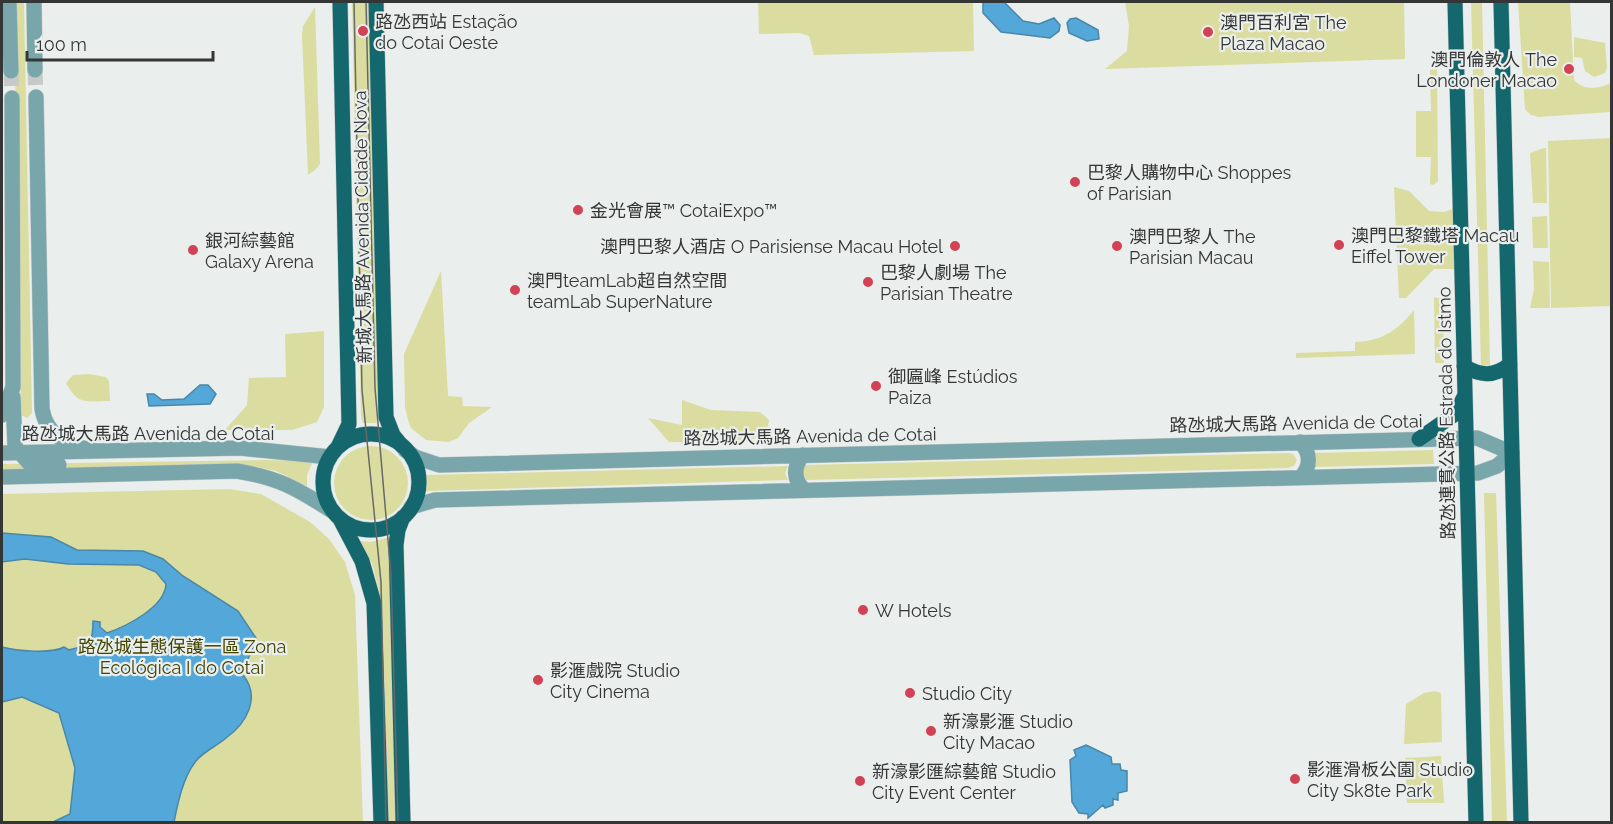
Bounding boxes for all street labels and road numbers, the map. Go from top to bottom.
street label: 新城大馬路 Avenida Cidade Nova [349,90,375,364]
street label: 路氹連貫公路 Estrada do Istmo [1433,286,1459,540]
street label: 路氹城大馬路 Avenida de Cotai [1169,410,1423,436]
street label: 路氹城大馬路 Avenida de Cotai [21,423,275,444]
street label: 路氹城大馬路 Avenida de Cotai [683,423,937,449]

